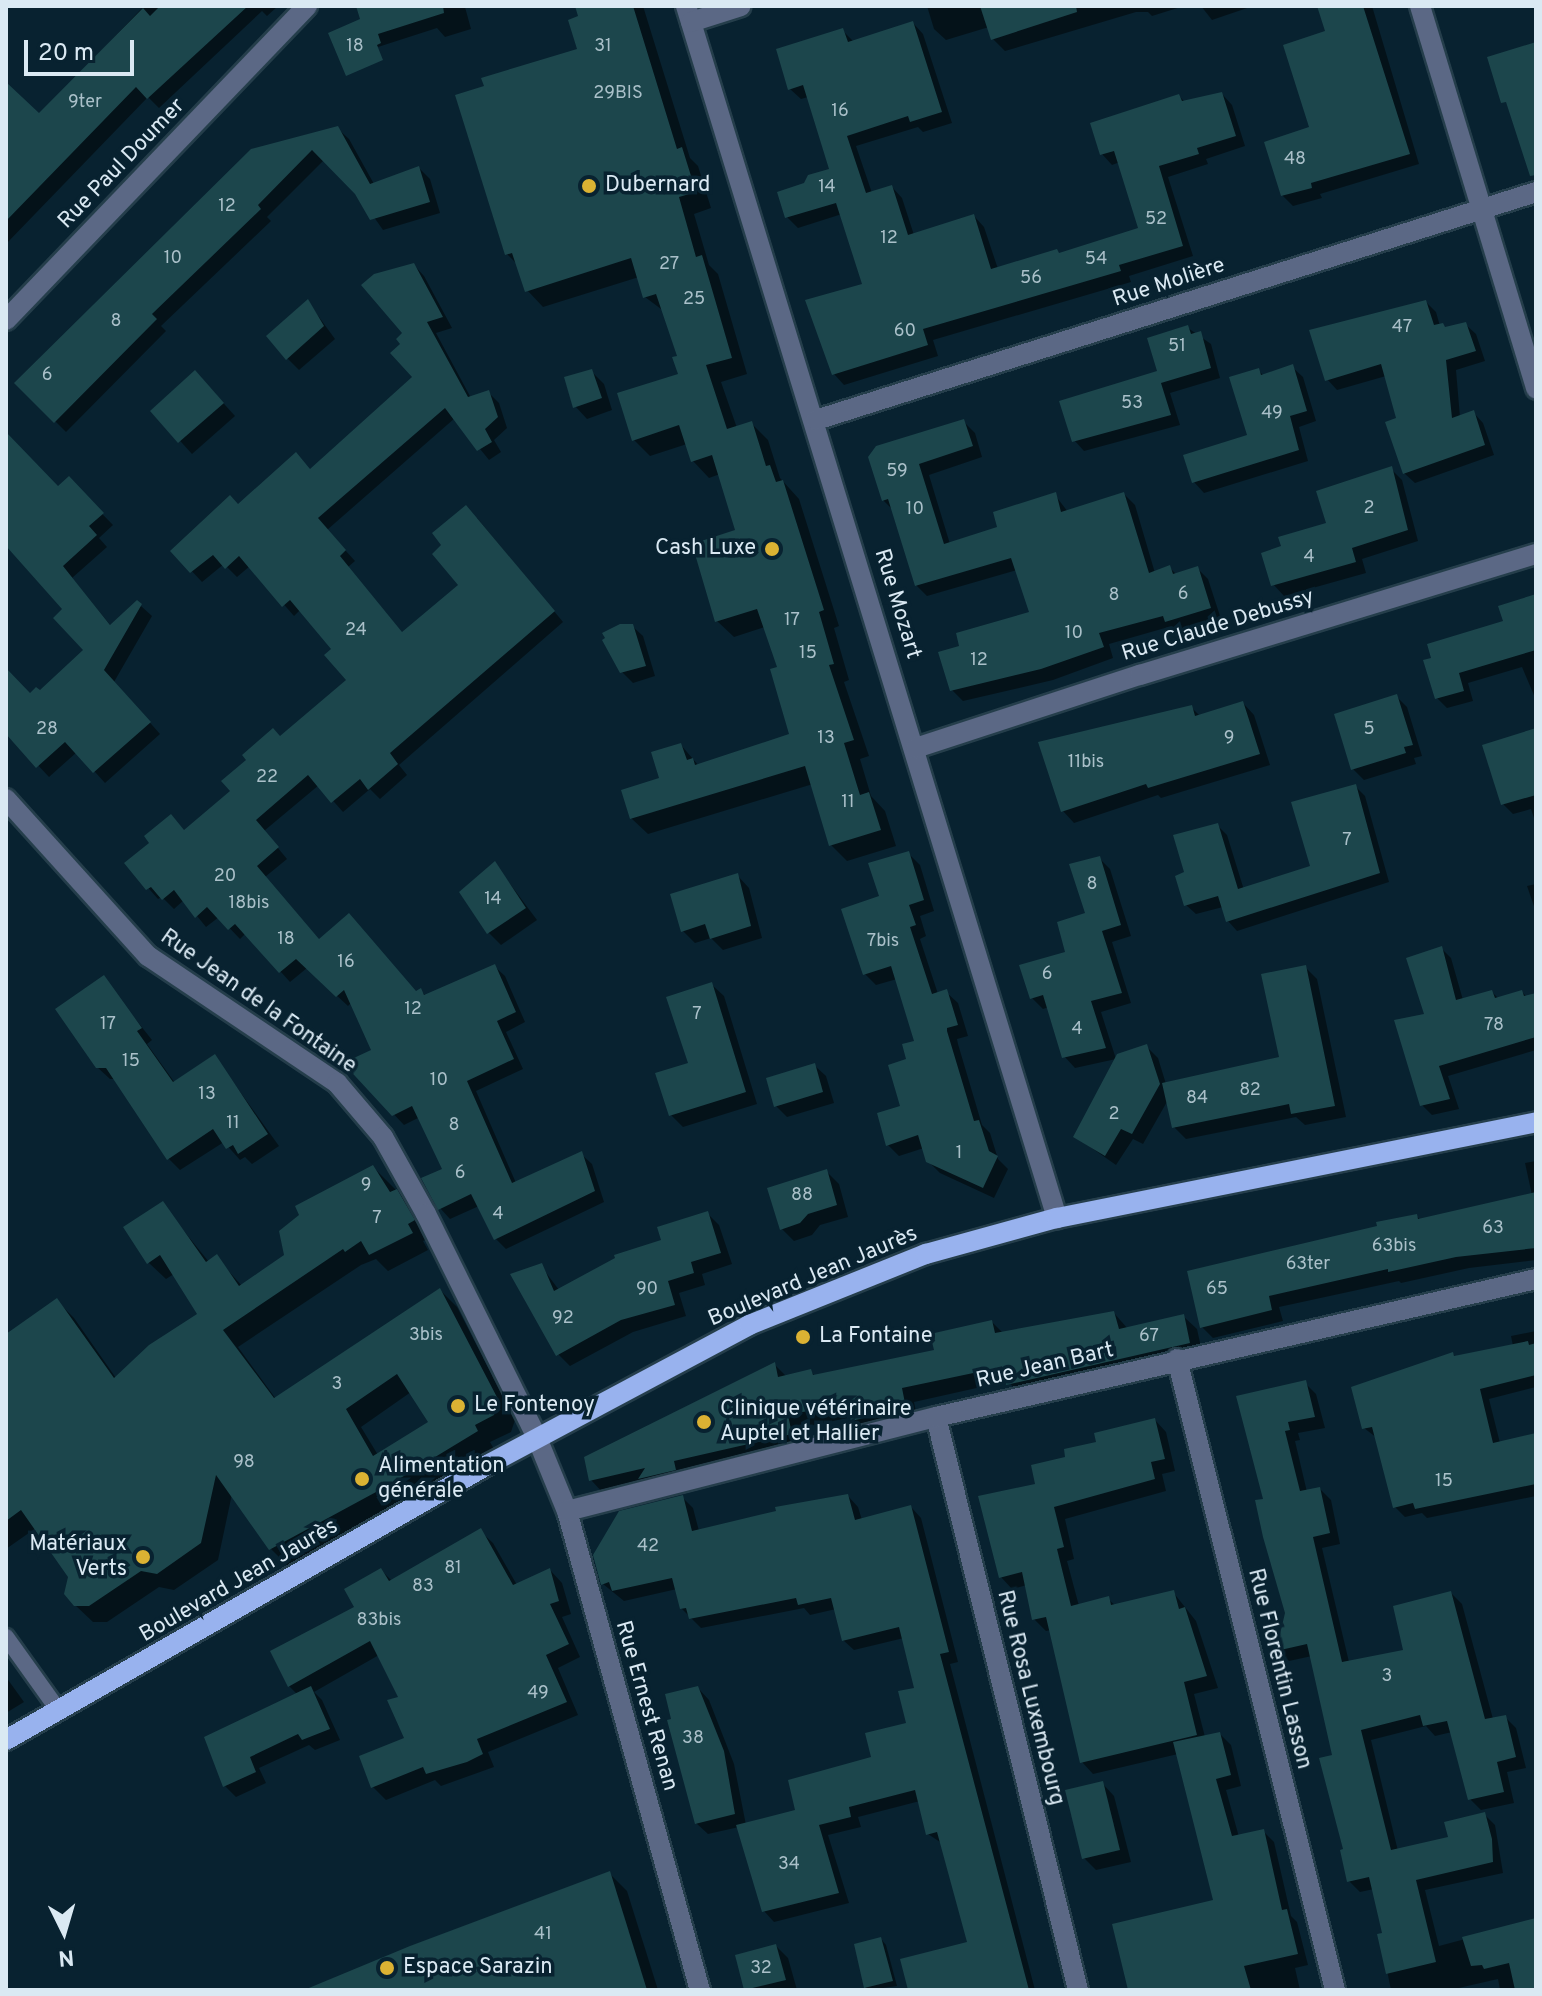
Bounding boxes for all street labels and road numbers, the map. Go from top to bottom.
street label: Rue Paul Doumer [53,93,191,235]
street label: Rue Molière [1109,252,1229,314]
street label: Rue Mozart [868,546,926,662]
street label: Rue Claude Debussy [1118,584,1318,668]
street label: Rue Jean de la Fontaine [155,924,361,1080]
street label: Boulevard Jean Jaurès [704,1221,922,1333]
street label: Rue Jean Bart [974,1337,1116,1395]
street label: Boulevard Jean Jaurès [135,1513,343,1649]
street label: Rue Florentin Lasson [1241,1566,1317,1772]
street label: Rue Rosa Luxembourg [990,1588,1070,1808]
street label: Rue Ernest Renan [609,1618,683,1794]

